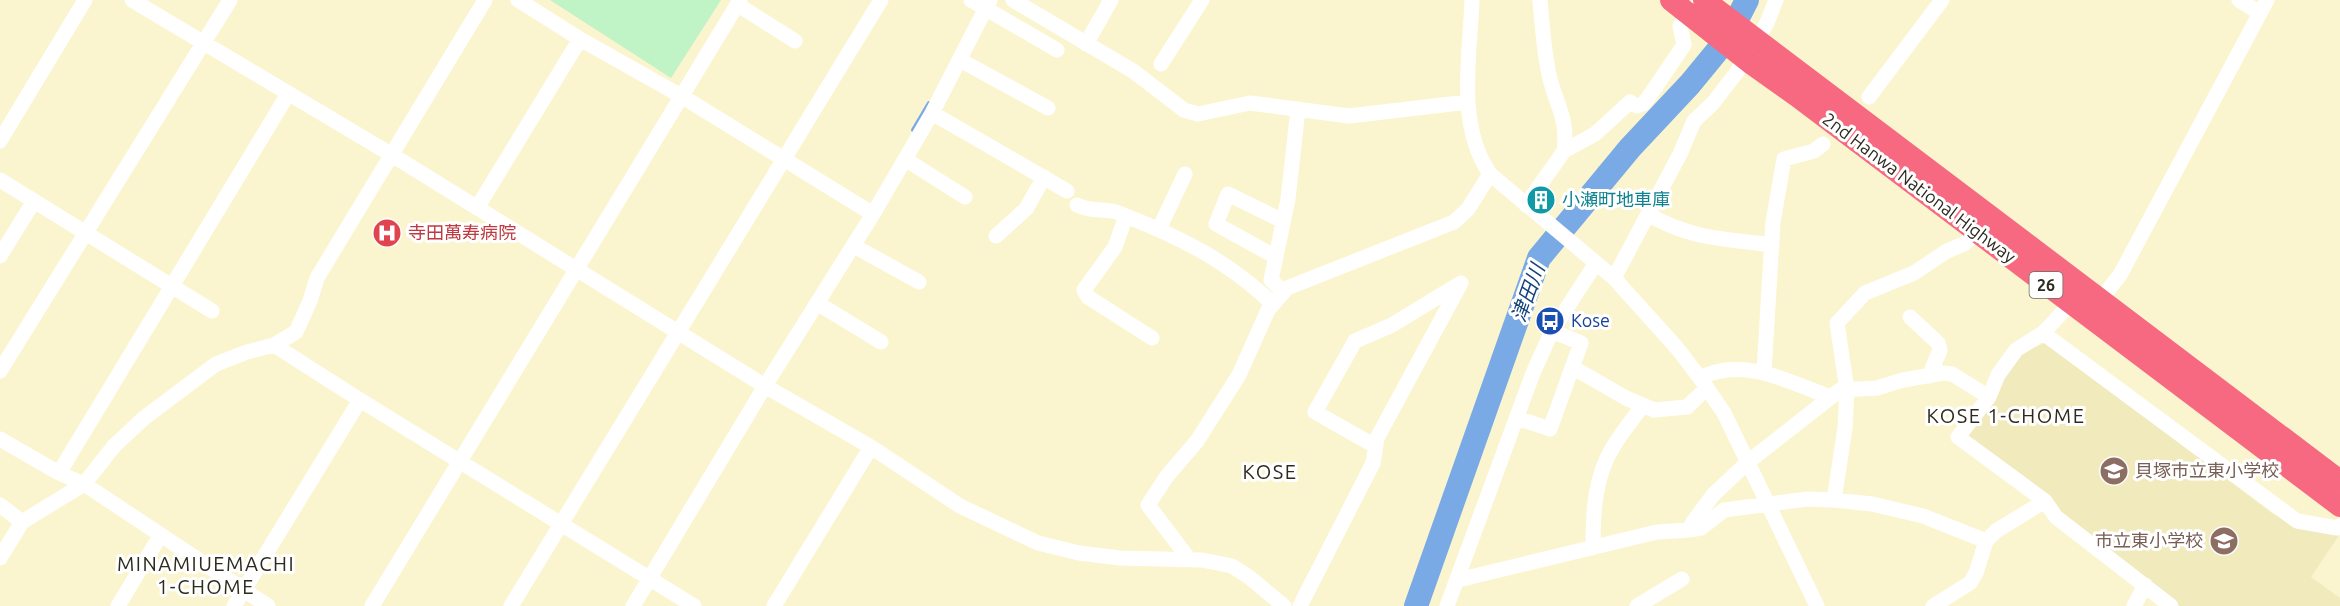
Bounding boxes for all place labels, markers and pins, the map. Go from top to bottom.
building icon: 小瀬町地車庫 [1525,184,1557,216]
place label: 小瀬町地車庫 [1562,189,1670,209]
hospital icon: 寺田萬寿病院 [371,217,403,249]
place label: 寺田萬寿病院 [408,222,516,242]
bus stop icon: Kose [1534,305,1566,337]
place label: Kose [1571,310,1610,330]
school or university icon: 貝塚市立東小学校 [2098,455,2130,487]
place label: 貝塚市立東小学校 [2135,460,2279,480]
school or university icon: 市立東小学校 [2208,525,2240,557]
place label: 市立東小学校 [2095,530,2203,550]

